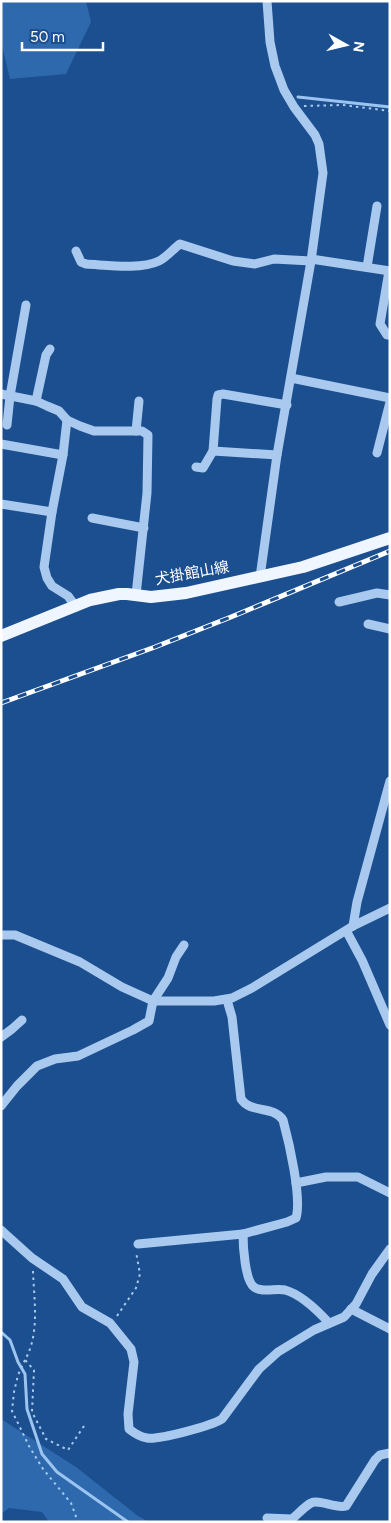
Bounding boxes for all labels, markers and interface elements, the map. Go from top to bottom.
scale bar [22,20,104,52]
north arrow [321,20,371,70]
text: 50 m [30,28,65,46]
text: N [349,40,368,53]
street label: 犬掛館山線 [153,558,231,588]

